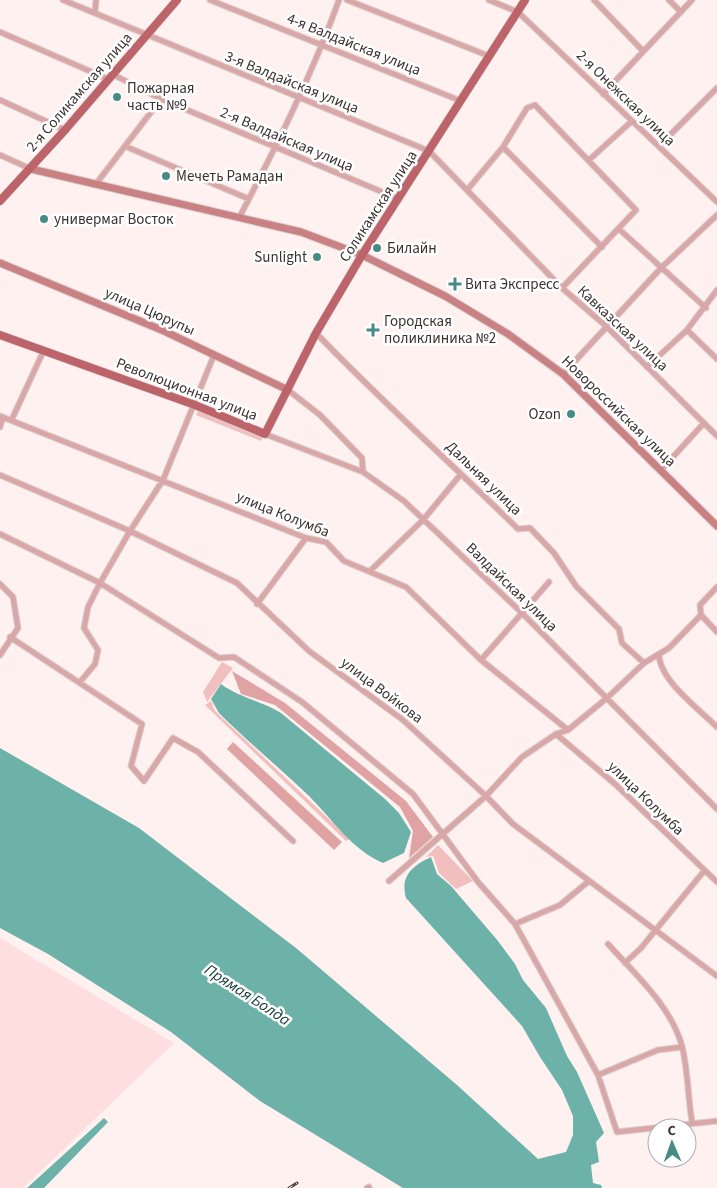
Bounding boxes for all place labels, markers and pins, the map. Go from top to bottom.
place label: Пожарная часть №9 [127,78,195,116]
marker: Пожарная часть №9 [111,91,123,103]
place label: Мечеть Рамадан [176,166,283,187]
marker: Мечеть Рамадан [160,170,172,182]
place label: универмаг Восток [54,209,174,230]
marker: универмаг Восток [38,213,50,225]
place label: Билайн [387,238,437,259]
marker: Билайн [371,242,383,254]
place label: Sunlight [254,247,307,268]
marker: Sunlight [311,251,323,263]
place label: Вита Экспресс [465,274,560,295]
marker: Вита Экспресс [449,278,461,290]
place label: Городская поликлиника №2 [384,311,496,349]
marker: Городская поликлиника №2 [366,323,380,337]
place label: Ozon [529,404,561,425]
marker: Ozon [565,408,577,420]

